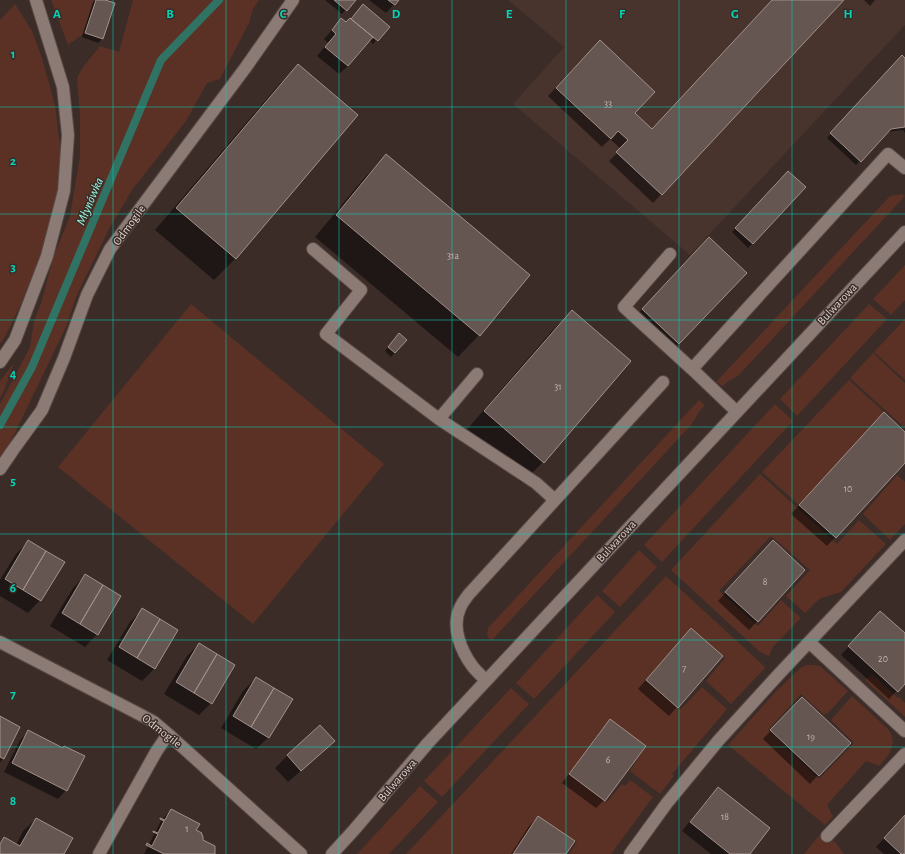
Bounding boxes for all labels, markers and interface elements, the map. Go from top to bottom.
text: A [53,8,61,21]
text: B [166,8,174,21]
text: C [280,8,287,21]
text: D [392,8,401,21]
text: E [506,8,513,21]
text: F [619,8,626,21]
text: G [731,8,739,21]
text: H [843,8,853,21]
text: 1 [11,48,15,61]
house number: 33 [604,99,612,109]
text: 2 [10,155,16,168]
water label: Młynówka [75,176,106,227]
street label: Odmogile [110,203,148,247]
house number: 31a [447,251,459,261]
text: 3 [10,261,16,274]
street label: Bulwarowa [815,281,859,327]
text: 4 [10,368,17,381]
house number: 31 [554,382,562,392]
text: 5 [10,475,16,488]
house number: 10 [844,484,852,494]
street label: Bulwarowa [594,518,638,564]
house number: 8 [763,577,768,587]
text: 6 [10,582,16,595]
house number: 20 [878,654,888,664]
house number: 7 [682,664,686,674]
text: 7 [10,688,16,701]
street label: Odmogile [140,712,184,750]
house number: 19 [807,732,815,742]
house number: 6 [606,755,611,765]
street label: Bulwarowa [375,756,419,804]
text: 8 [10,795,16,808]
house number: 18 [721,812,729,822]
house number: 1 [185,824,189,834]

